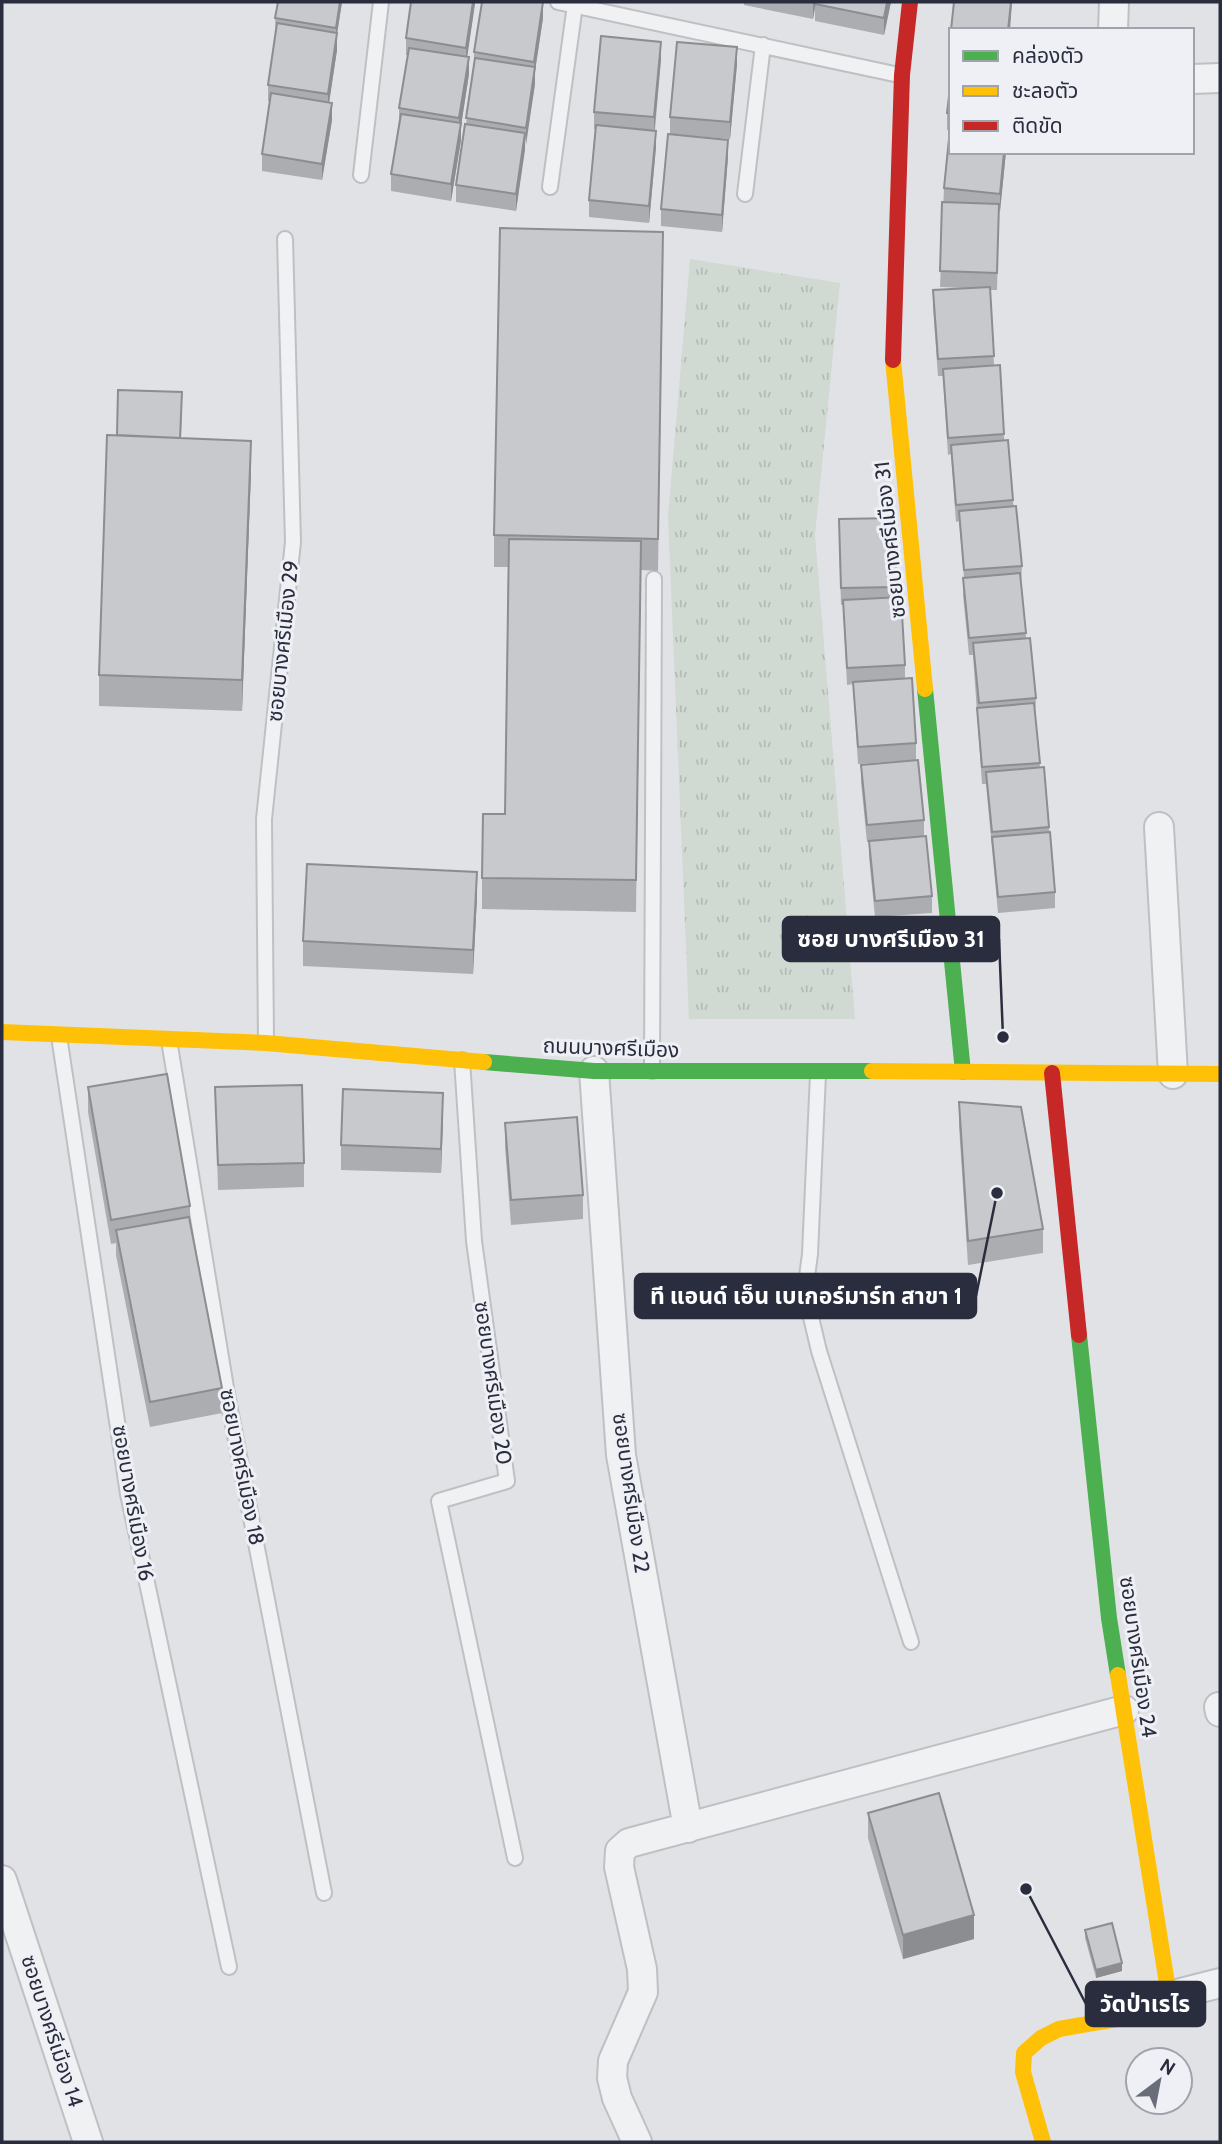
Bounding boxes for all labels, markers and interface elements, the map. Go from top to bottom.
legend [949,28,1194,154]
text: คล่องตัว [1012,43,1084,68]
text: ชะลอตัว [1012,78,1078,103]
text: ติดขัด [1012,113,1063,138]
street label: ซอยบางศรีเมือง 31 [869,460,910,620]
street label: ซอยบางศรีเมือง 29 [262,559,303,723]
callout: ซอย บางศรีเมือง 31 [783,917,999,961]
text: ซอย บางศรีเมือง 31 [797,925,985,953]
street label: ถนนบางศรีเมือง [542,1033,680,1062]
callout: ที แอนด์ เอ็น เบเกอร์มาร์ท สาขา 1 [635,1274,976,1318]
text: ที แอนด์ เอ็น เบเกอร์มาร์ท สาขา 1 [650,1282,962,1310]
street label: ซอยบางศรีเมือง 20 [470,1300,517,1466]
street label: ซอยบางศรีเมือง 18 [215,1387,270,1547]
street label: ซอยบางศรีเมือง 22 [608,1411,655,1575]
street label: ซอยบางศรีเมือง 16 [107,1423,160,1583]
street label: ซอยบางศรีเมือง 24 [1115,1575,1162,1739]
street label: ซอยบางศรีเมือง 14 [16,1952,89,2110]
callout: วัดป่าเรไร [1086,1982,1205,2026]
text: วัดป่าเรไร [1100,1990,1190,2018]
north arrow [1124,2046,1194,2116]
text: N [1156,2054,1180,2080]

